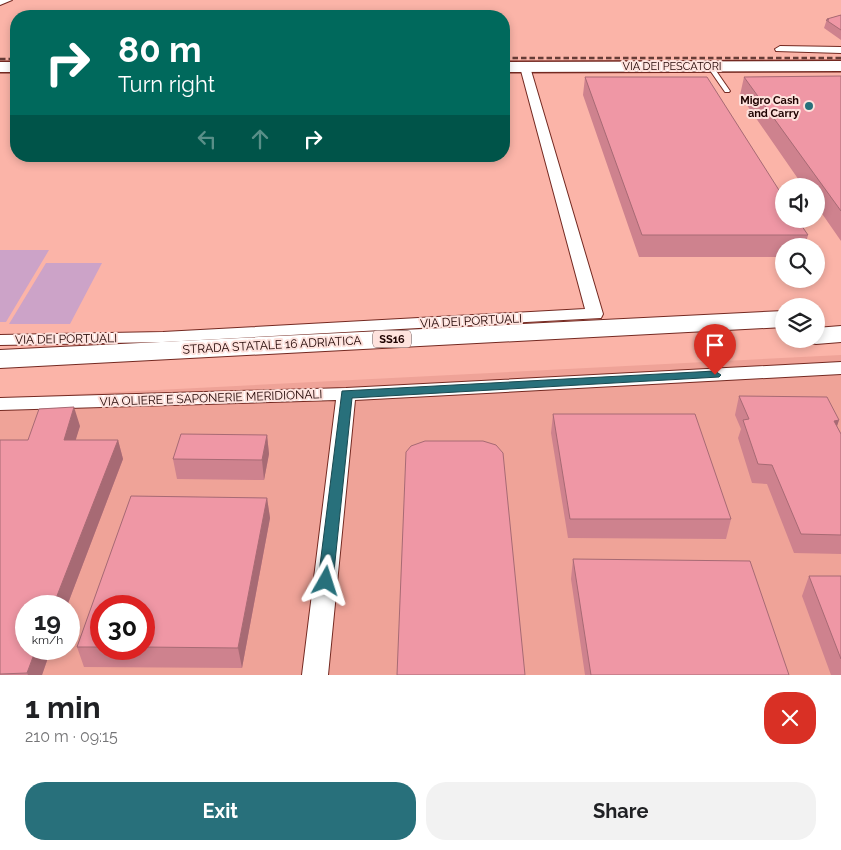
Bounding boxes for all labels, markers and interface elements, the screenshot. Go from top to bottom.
text: 80 m [118,29,202,70]
icon: right [35,30,100,95]
street label: VIA DEI PESCATORI [622,60,722,73]
text: Turn right [118,71,215,97]
place label: Migro Cash and Carry [740,94,799,120]
marker: Migro Cash and Carry [803,100,815,112]
icon: left [193,125,221,153]
icon: ahead [246,125,274,153]
icon: right [299,125,327,153]
map controls [775,178,825,348]
button: sound [775,178,825,228]
button: search [775,238,825,288]
button: layers [775,298,825,348]
street label: VIA DEI PORTUALI [420,311,522,331]
pin [694,324,736,375]
road number: SS16 [373,330,411,348]
street label: VIA DEI PORTUALI [15,331,117,347]
icon: arrive [701,331,729,359]
street label: STRADA STATALE 16 ADRIATICA [182,333,362,357]
street label: VIA OLIERE E SAPONERIE MERIDIONALI [99,387,323,409]
position arrow [299,554,351,606]
speed limit sign: 30 [90,595,155,660]
text: 19 [34,606,61,636]
text: km/h [32,633,63,647]
text: 1 min [25,690,101,725]
button: close [764,692,816,744]
text: 210 m · 09:15 [25,727,118,746]
button: Exit [25,782,416,840]
button: Share [426,782,816,840]

